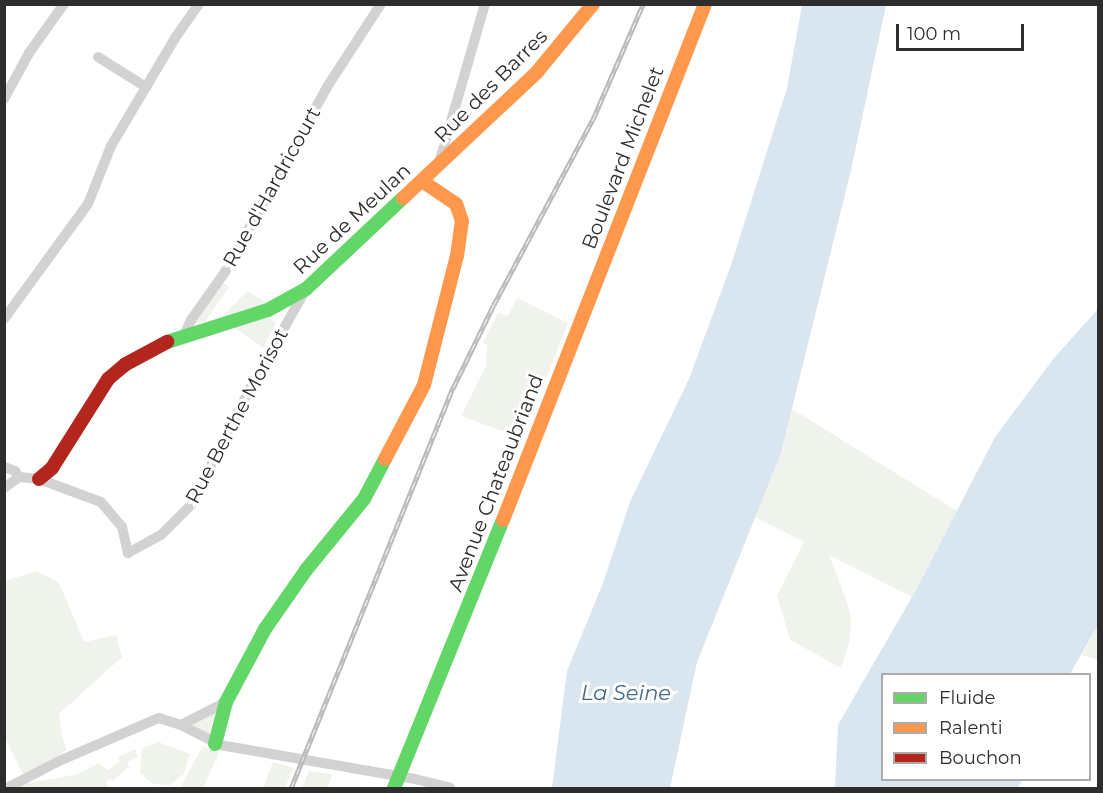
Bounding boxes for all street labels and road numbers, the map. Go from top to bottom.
street label: Rue des Barres [429,24,553,148]
street label: Boulevard Michelet [577,63,669,253]
street label: Rue d'Hardricourt [218,103,326,271]
street label: Rue de Meulan [288,159,416,279]
street label: Rue Berthe Morisot [181,324,293,508]
street label: Avenue Chateaubriand [443,371,549,595]

